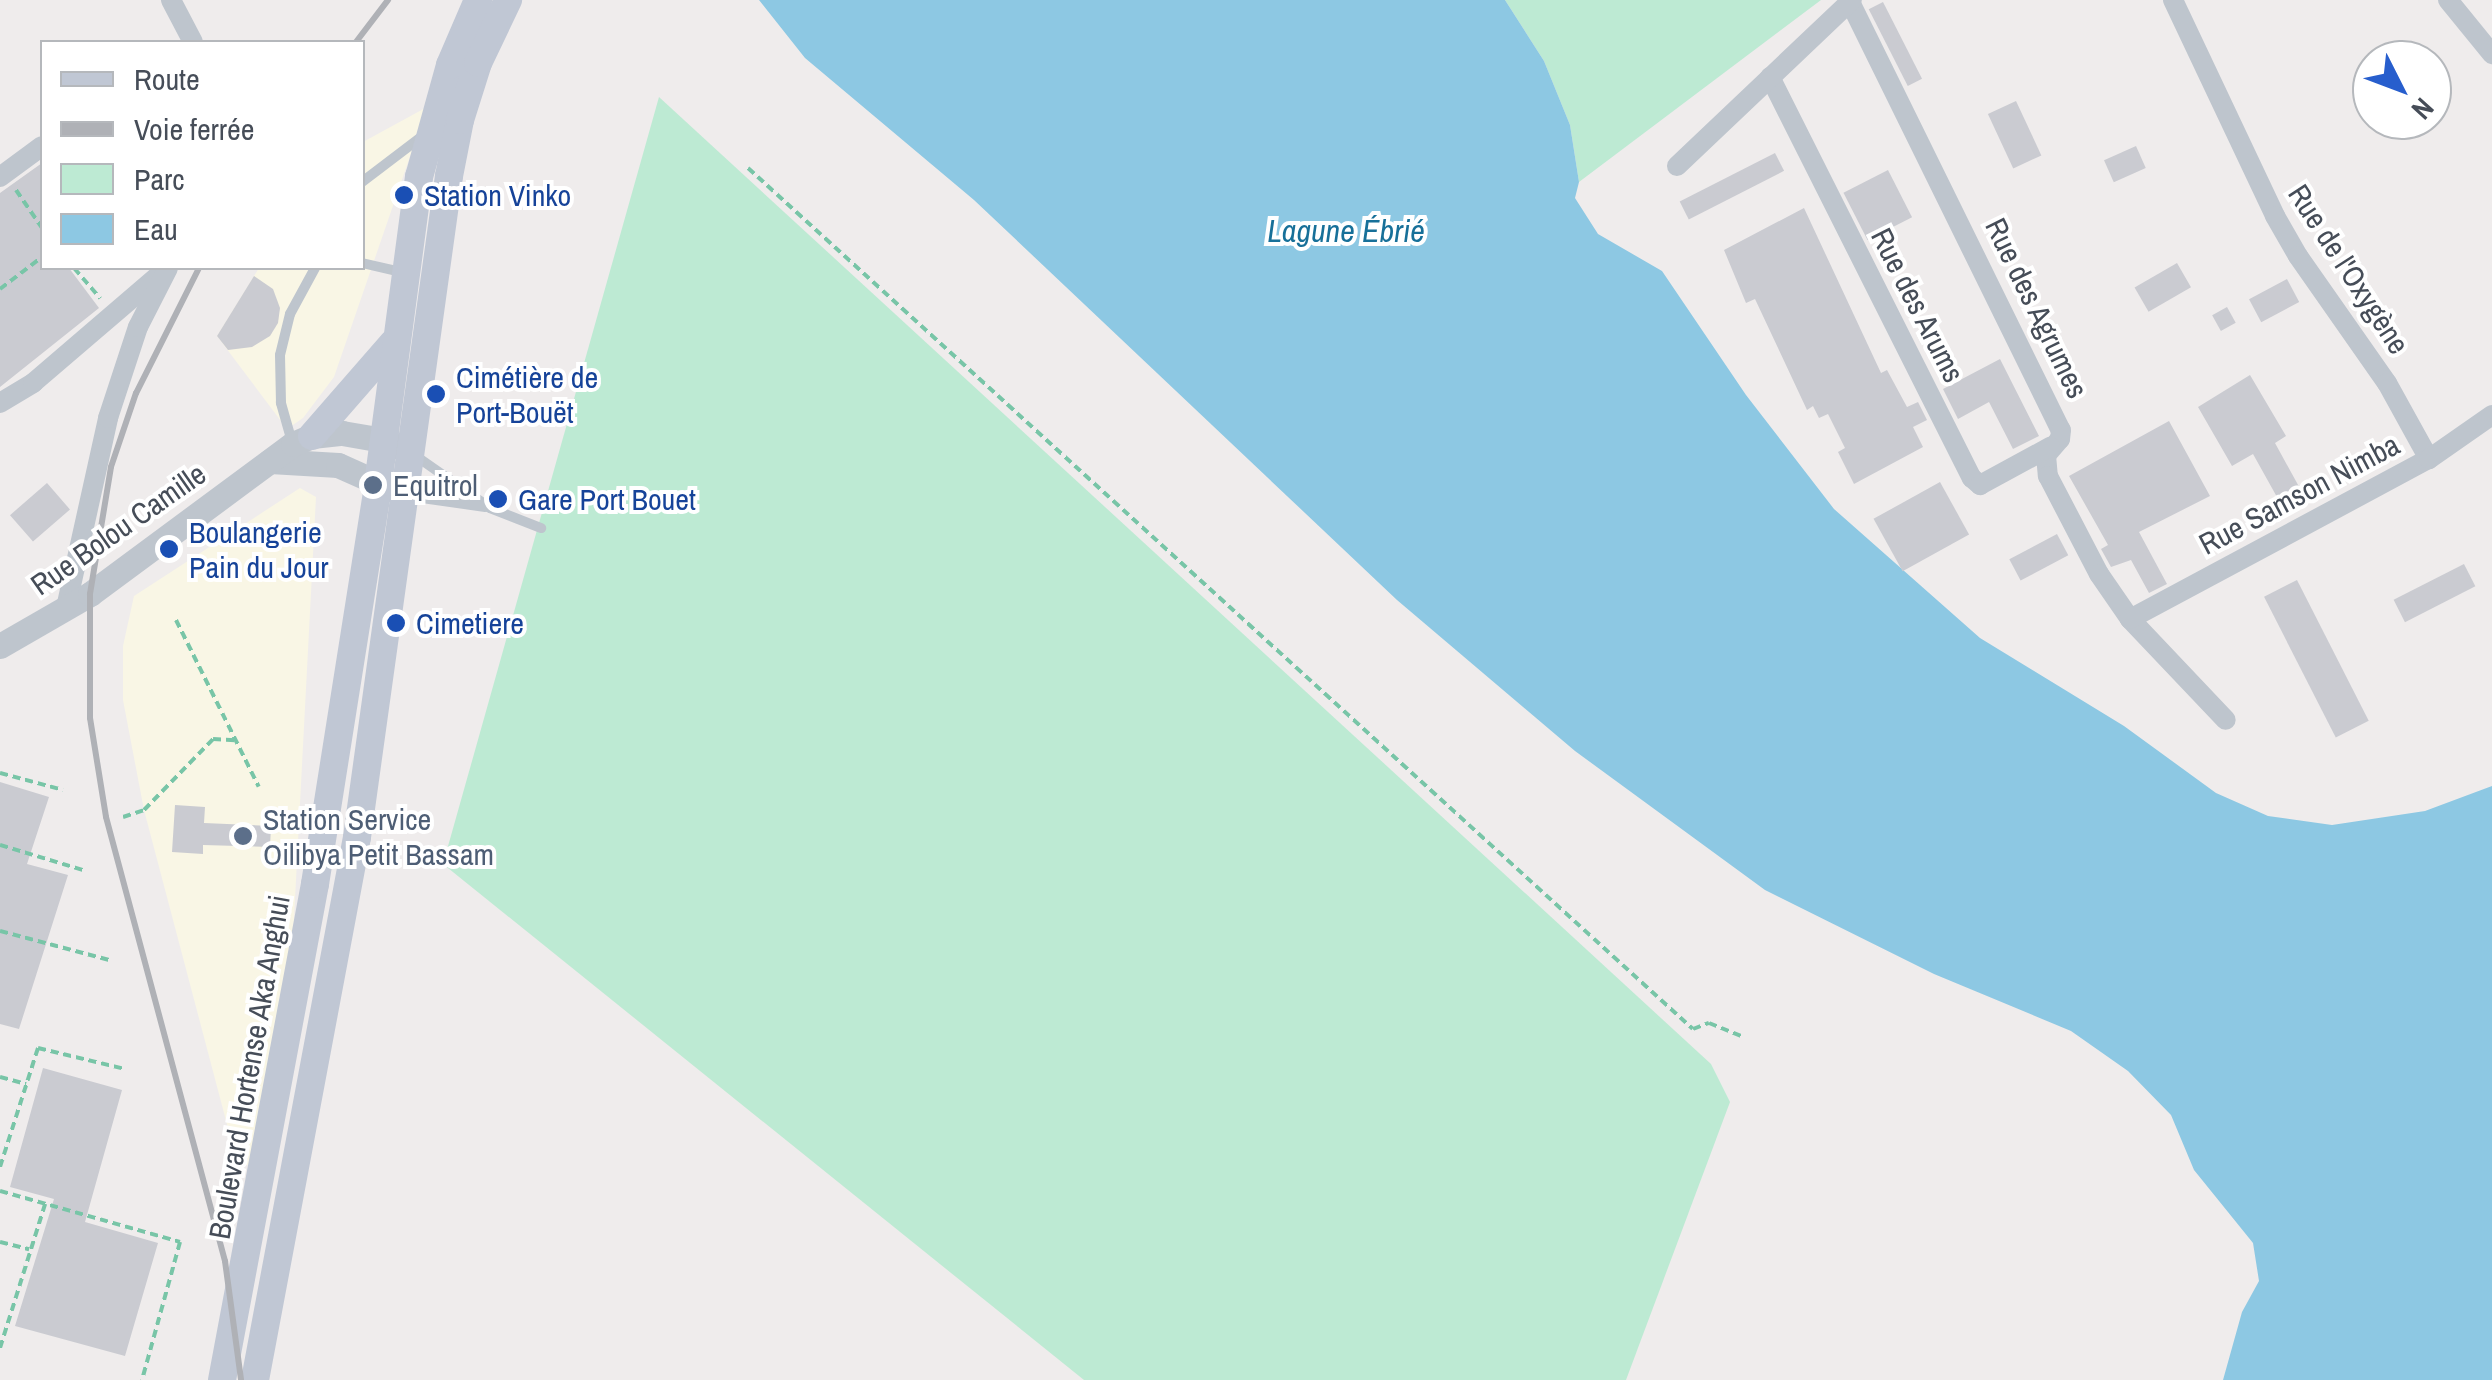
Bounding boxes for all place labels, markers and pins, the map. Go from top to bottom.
place label: Station Vinko [424,177,571,213]
marker: Station Vinko [393,184,415,206]
place label: Cimétière de Port-Bouët [456,359,598,430]
marker: Cimétière de Port-Bouët [425,383,447,405]
place label: Equitrol [393,467,478,503]
marker: Equitrol [362,474,384,496]
place label: Gare Port Bouet [518,481,696,517]
marker: Gare Port Bouet [487,488,509,510]
place label: Boulangerie Pain du Jour [189,514,328,584]
marker: Boulangerie Pain du Jour [158,538,180,560]
place label: Cimetiere [416,605,524,641]
marker: Cimetiere [385,612,407,634]
place label: Station Service Oilibya Petit Bassam [263,801,494,872]
marker: Station Service Oilibya Petit Bassam [232,825,254,847]

